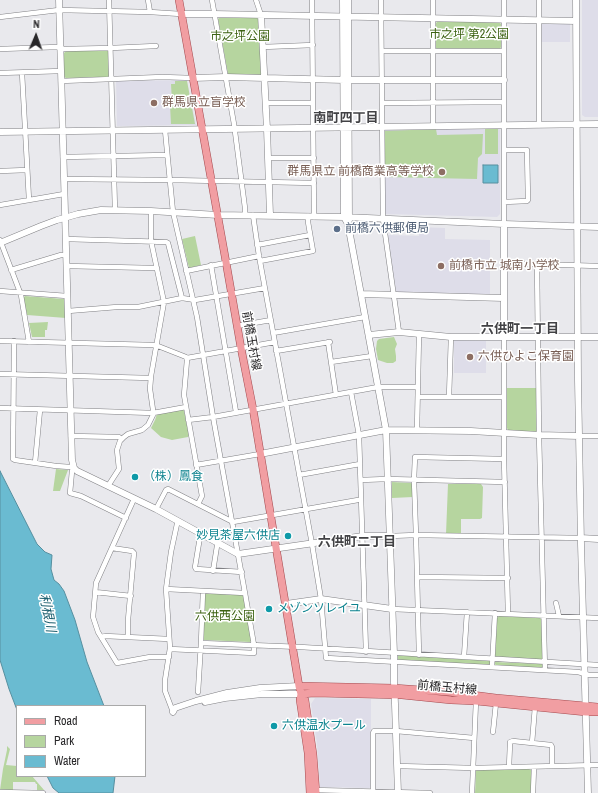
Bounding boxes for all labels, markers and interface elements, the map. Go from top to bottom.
north arrow [16,16,56,56]
text: N [33,17,40,31]
park label: 市之坪 第2公園 [429,28,509,42]
park label: 市之坪公園 [210,30,270,44]
place label: 群馬県立盲学校 [162,96,246,110]
marker: 群馬県立盲学校 [149,98,159,108]
district label: 南町四丁目 [314,111,378,127]
place label: 群馬県立 前橋商業高等学校 [287,165,434,179]
marker: 群馬県立 前橋商業高等学校 [437,167,447,177]
place label: 前橋六供郵便局 [345,222,429,236]
marker: 前橋六供郵便局 [332,224,342,234]
place label: 前橋市立 城南小学校 [449,259,560,273]
marker: 前橋市立 城南小学校 [436,261,446,271]
street label: 前橋玉村線 [239,310,263,372]
district label: 六供町一丁目 [481,322,559,338]
place label: 六供ひよこ保育園 [478,350,574,364]
marker: 六供ひよこ保育園 [465,352,475,362]
place label: （株）鳳食 [143,470,203,484]
marker: （株）鳳食 [130,472,140,482]
place label: 妙見茶屋六供店 [196,529,280,543]
marker: 妙見茶屋六供店 [283,531,293,541]
district label: 六供町二丁目 [318,535,396,551]
water label: 利根川 [36,592,58,634]
place label: メゾンソレイユ [277,602,361,616]
marker: メゾンソレイユ [264,604,274,614]
park label: 六供西公園 [195,610,255,624]
street label: 前橋玉村線 [416,678,478,698]
legend [16,705,146,777]
text: Road [54,713,78,729]
place label: 六供温水プール [282,719,366,733]
marker: 六供温水プール [269,721,279,731]
text: Park [54,733,74,749]
text: Water [54,753,80,769]

